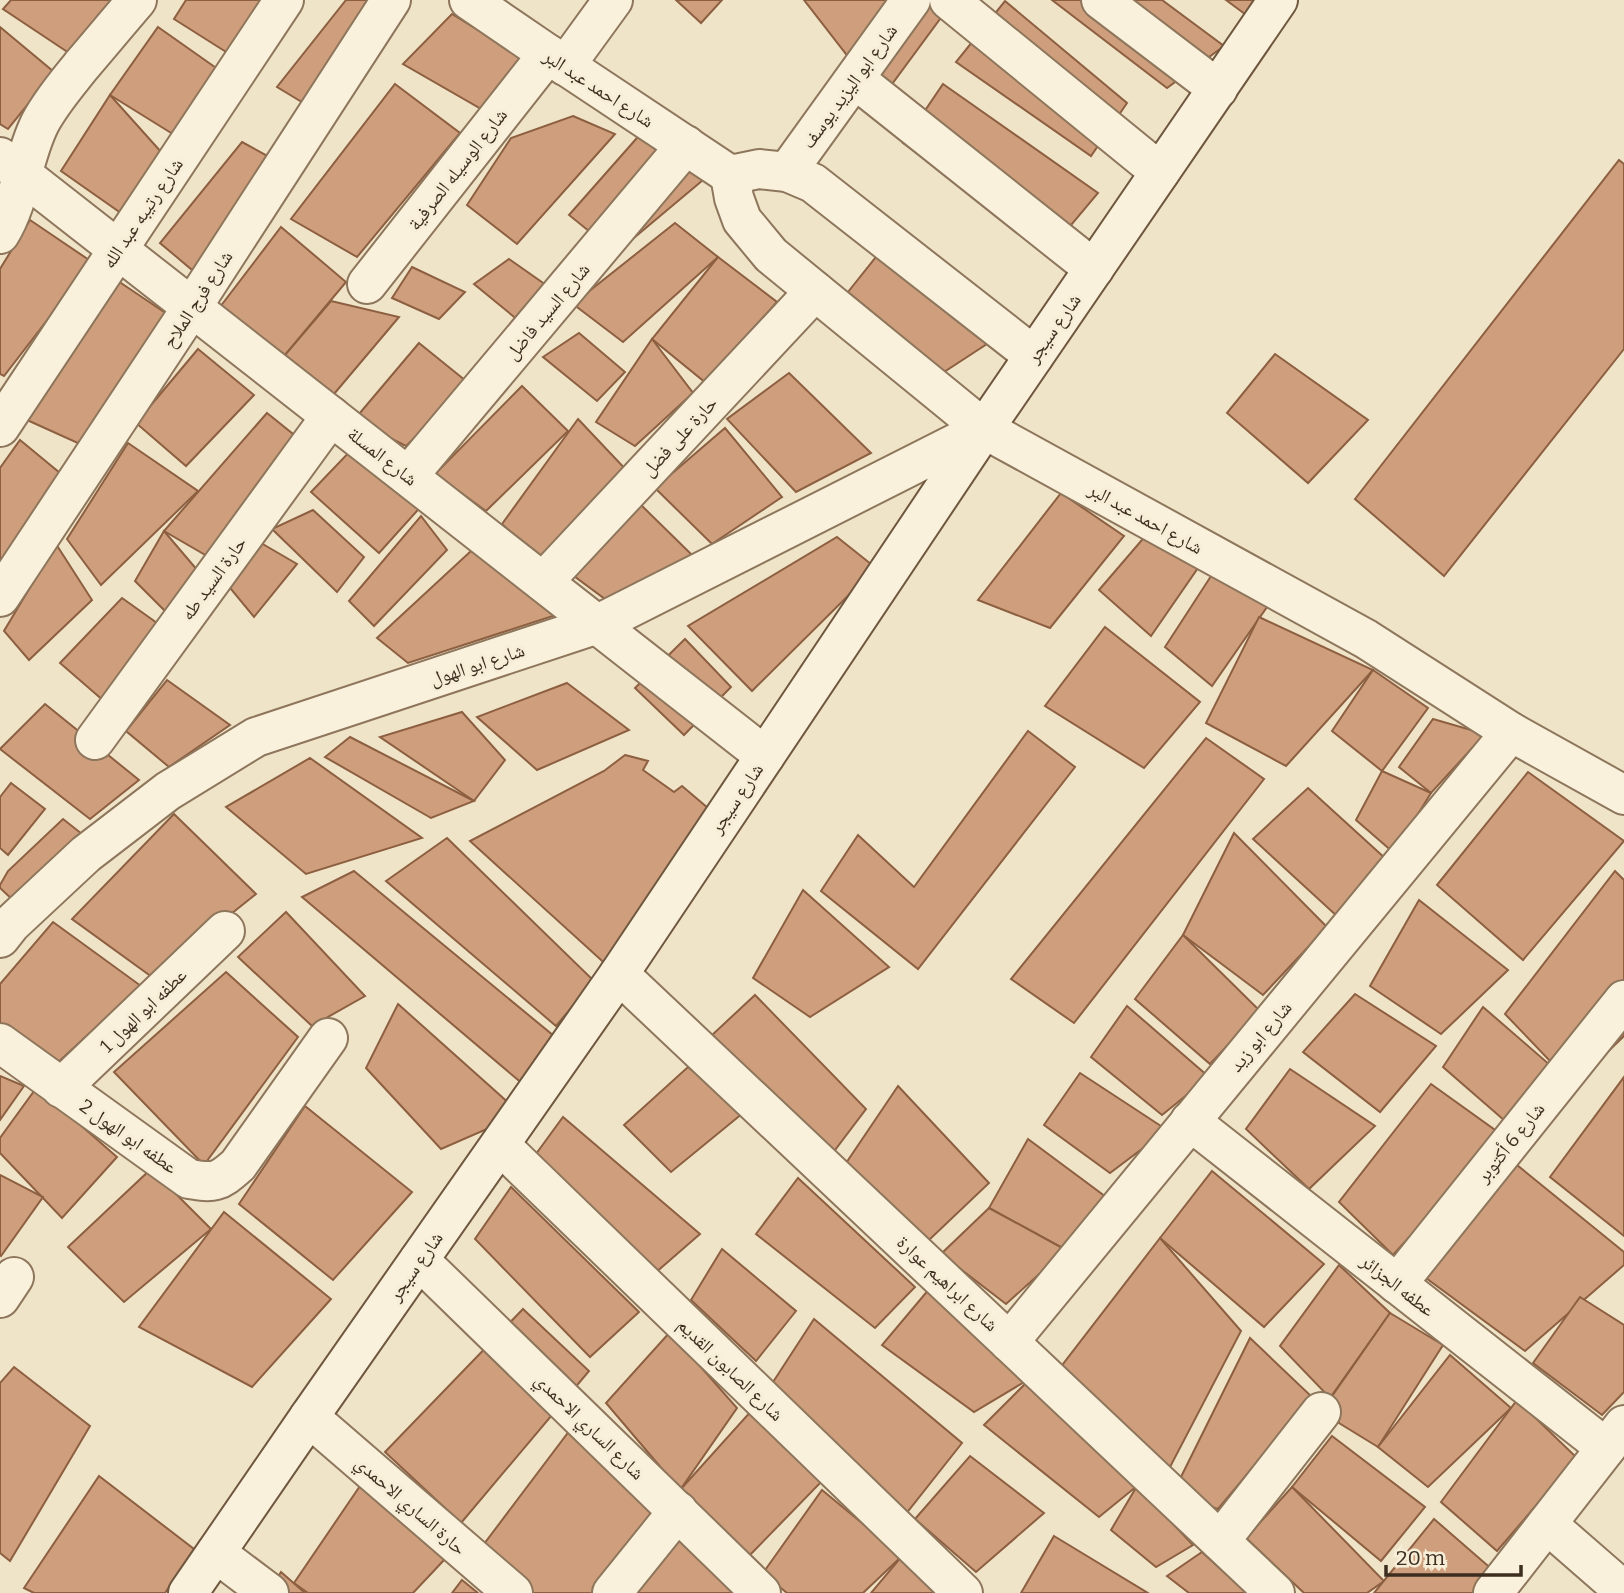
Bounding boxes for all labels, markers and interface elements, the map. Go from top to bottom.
street label: شارع ابو اليزيد يوسف [797,20,902,153]
street label: شارع احمد عبد البر [538,44,658,133]
street label: شارع الوسيله الصرفية [403,104,512,235]
street label: شارع رتيبه عبد الله [97,154,188,273]
street label: شارع فرج الملاح [157,246,237,352]
street label: شارع السيد فاضل [500,258,595,365]
street label: شارع سيجر [1021,289,1086,368]
street label: حارة على فضل [637,392,722,481]
street label: شارع المسلة [343,422,422,491]
street label: شارع احمد عبد البر [1084,477,1207,559]
street label: حارة السيد طه [175,532,251,625]
street label: شارع ابو الهول [427,638,527,691]
street label: شارع سيجر [704,759,768,839]
street label: عطفه ابو الهول 1 [95,963,192,1057]
street label: شارع ابو زيد [1224,996,1297,1076]
street label: عطفه ابو الهول 2 [75,1094,182,1179]
street label: شارع 6 أكتوبر [1471,1098,1550,1188]
street label: شارع سيجر [383,1227,448,1306]
street label: شارع ابراهيم عوارة [891,1231,1003,1337]
street label: عطفه الجزائر [1355,1249,1440,1322]
street label: شارع الصابون القديم [672,1313,788,1426]
street label: شارع الساري الاحمدي [527,1368,649,1487]
street label: حارة الساري الاحمدي [348,1451,471,1563]
scale bar [1386,1534,1521,1578]
text: 20 m [1396,1545,1445,1571]

